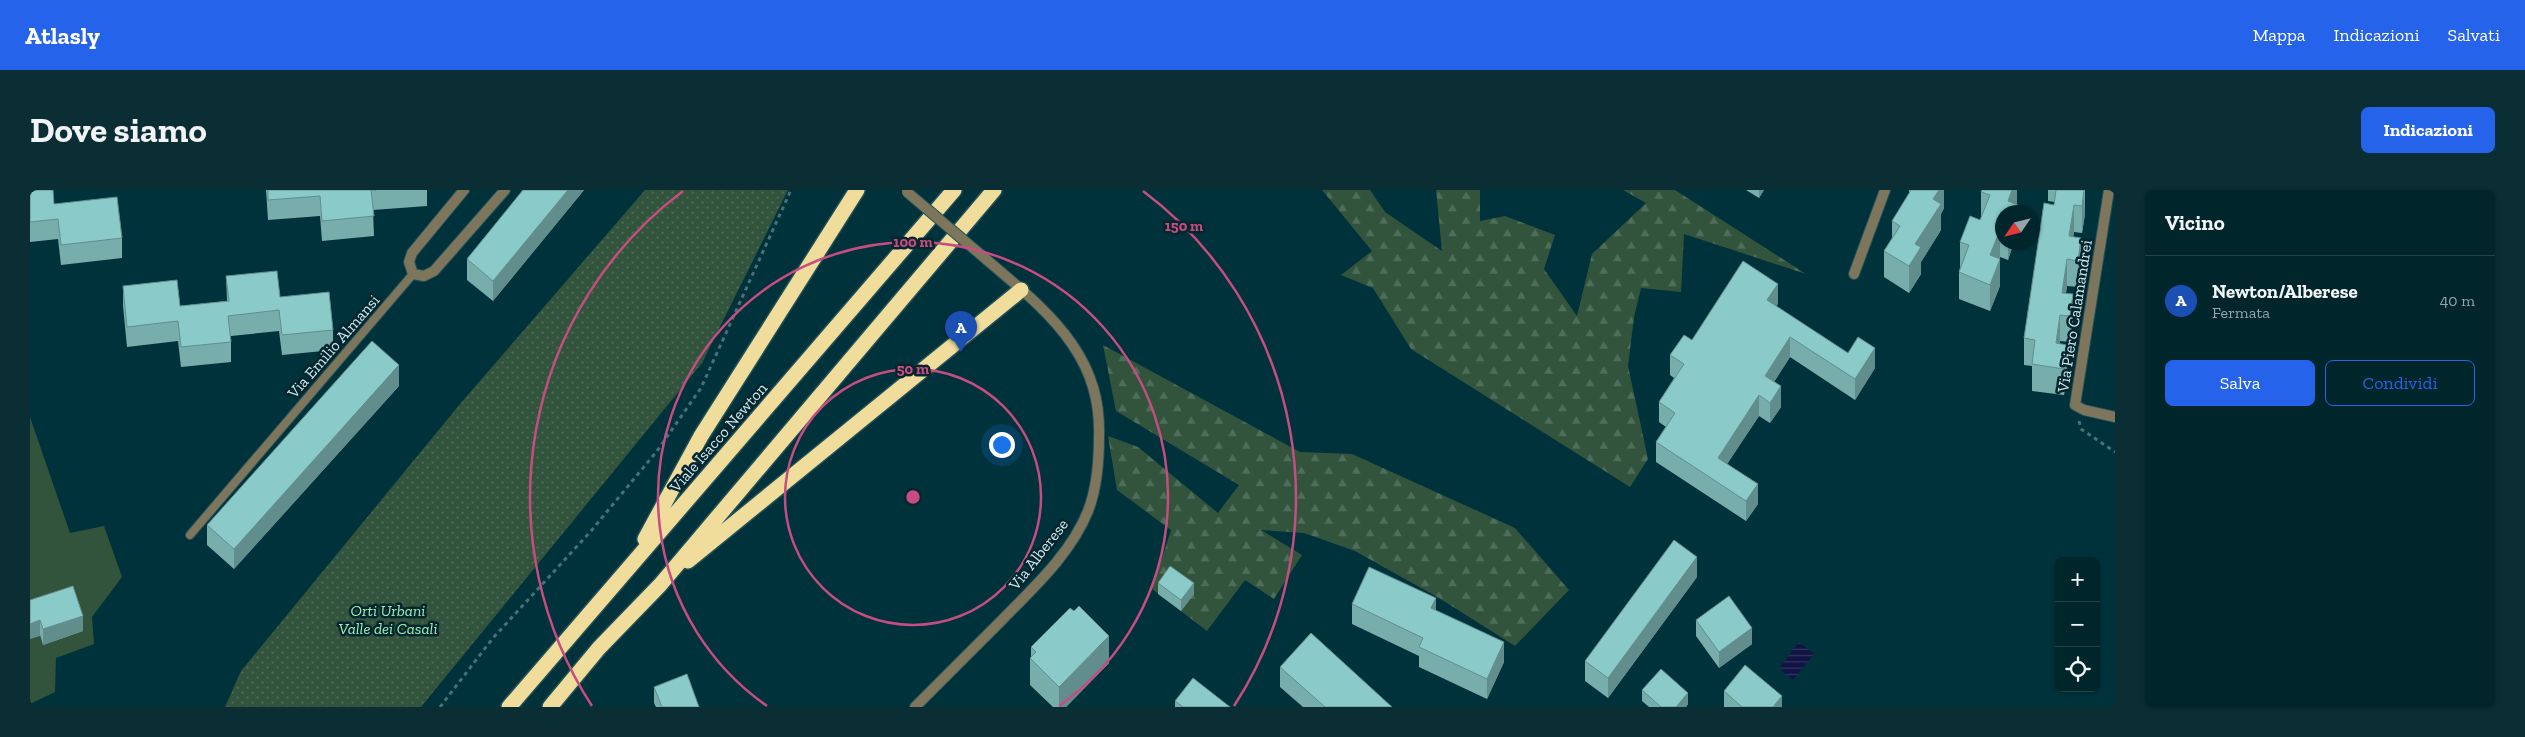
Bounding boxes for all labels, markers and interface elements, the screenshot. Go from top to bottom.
text: Atlasly [25,21,100,50]
text: Mappa [2253,24,2306,46]
text: Indicazioni [2334,24,2420,46]
text: Salvati [2448,24,2500,46]
button: Indicazioni [2361,107,2495,153]
text: Dove siamo [30,109,207,151]
north arrow [1995,205,2040,250]
text: Vicino [2165,210,2225,235]
text: 150 m [1165,217,1203,235]
text: 100 m [893,233,933,251]
street label: Via Piero Calamandrei [2053,238,2096,395]
text: Newton/Alberese [2212,280,2358,303]
street label: Via Emilio Almansi [283,290,384,403]
text: A [2176,291,2187,310]
text: 40 m [2440,291,2475,310]
text: Fermata [2212,303,2270,322]
pin: A [945,311,977,352]
text: 50 m [897,360,929,378]
button: Salva [2165,360,2315,406]
button: Condividi [2325,360,2475,406]
street label: Viale Isacco Newton [665,378,772,497]
your location [989,432,1015,458]
centre of rings [904,488,922,506]
street label: Via Alberese [1004,515,1072,594]
map controls [2055,557,2100,692]
button: + [2055,557,2100,602]
park label: Orti Urbani Valle dei Casali [339,601,437,638]
button: − [2055,602,2100,647]
button: locate [2055,647,2100,692]

